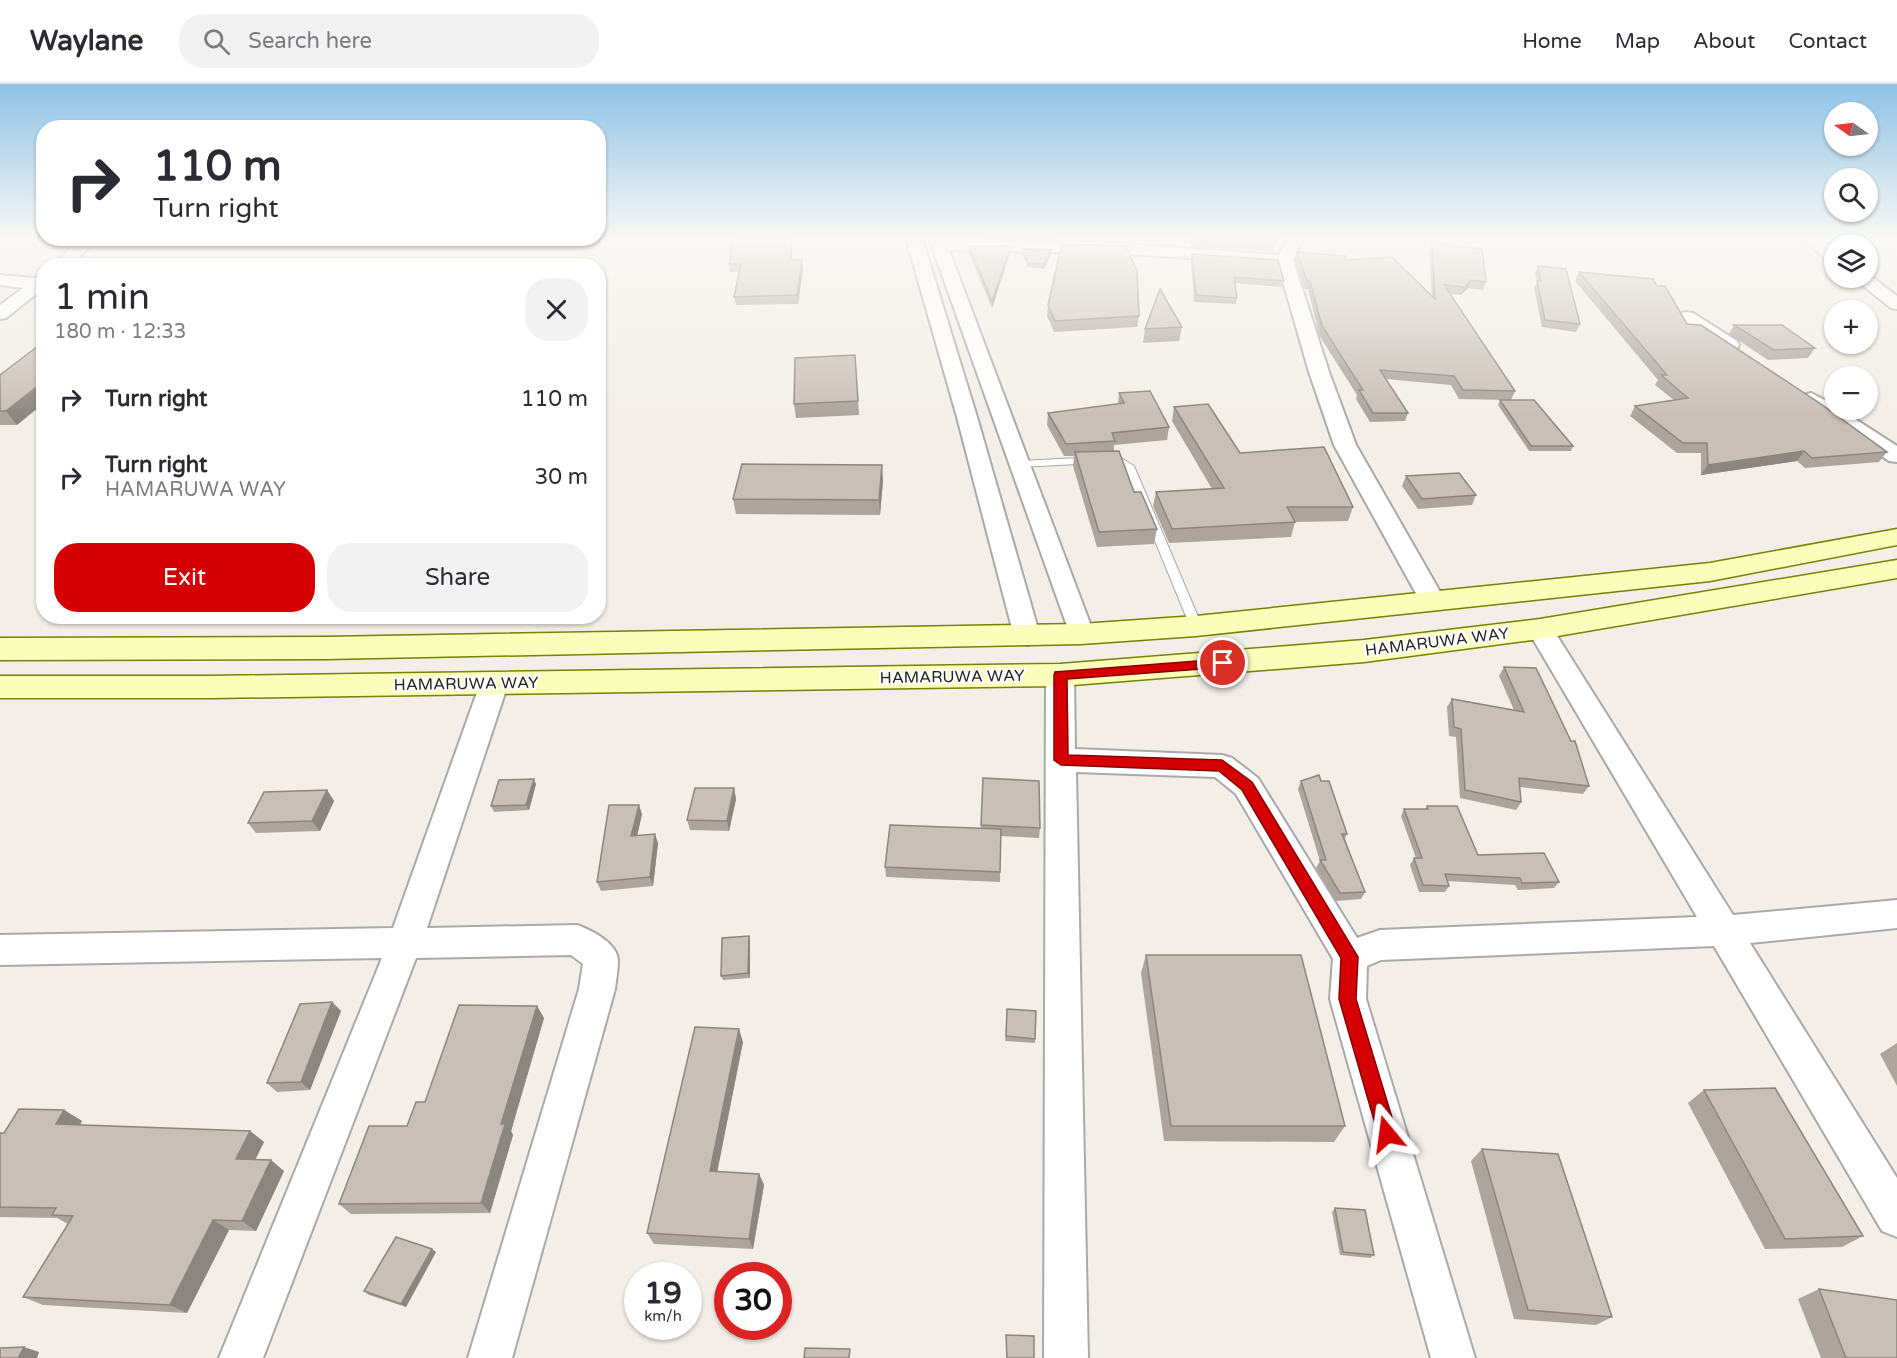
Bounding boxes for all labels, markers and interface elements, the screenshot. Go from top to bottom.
search box [179,14,599,68]
text: Waylane [30,24,143,58]
icon: search [200,25,233,58]
text: Search here [248,28,372,54]
text: Home [1522,29,1582,54]
text: Map [1615,29,1660,54]
text: About [1693,29,1755,54]
text: Contact [1788,29,1867,54]
north arrow [1824,102,1878,156]
map controls [1824,102,1878,420]
text: 110 m [153,141,282,192]
icon: right [54,144,132,222]
button: search [1824,168,1878,222]
text: Turn right [153,192,279,225]
button: layers [1824,234,1878,288]
text: 1 min [54,276,150,319]
button: close [525,278,588,341]
button: + [1824,300,1878,354]
text: 180 m · 12:33 [54,320,186,344]
button: − [1824,366,1878,420]
icon: right [54,383,87,416]
text: Turn right [105,386,207,412]
text: 110 m [521,386,588,412]
text: Turn right [105,452,207,478]
icon: right [54,461,87,494]
text: 30 m [534,464,588,490]
text: HAMARUWA WAY [105,478,286,502]
button: Exit [54,543,315,612]
button: Share [327,543,588,612]
street label: HAMARUWA WAY [1364,623,1510,661]
pin [1197,637,1248,688]
icon: arrive [1206,646,1239,679]
street label: HAMARUWA WAY [880,666,1024,688]
street label: HAMARUWA WAY [394,673,538,695]
position arrow [1355,1102,1419,1166]
speed limit sign: 30 [714,1262,792,1340]
text: 19 [644,1275,682,1312]
text: km/h [644,1307,682,1325]

